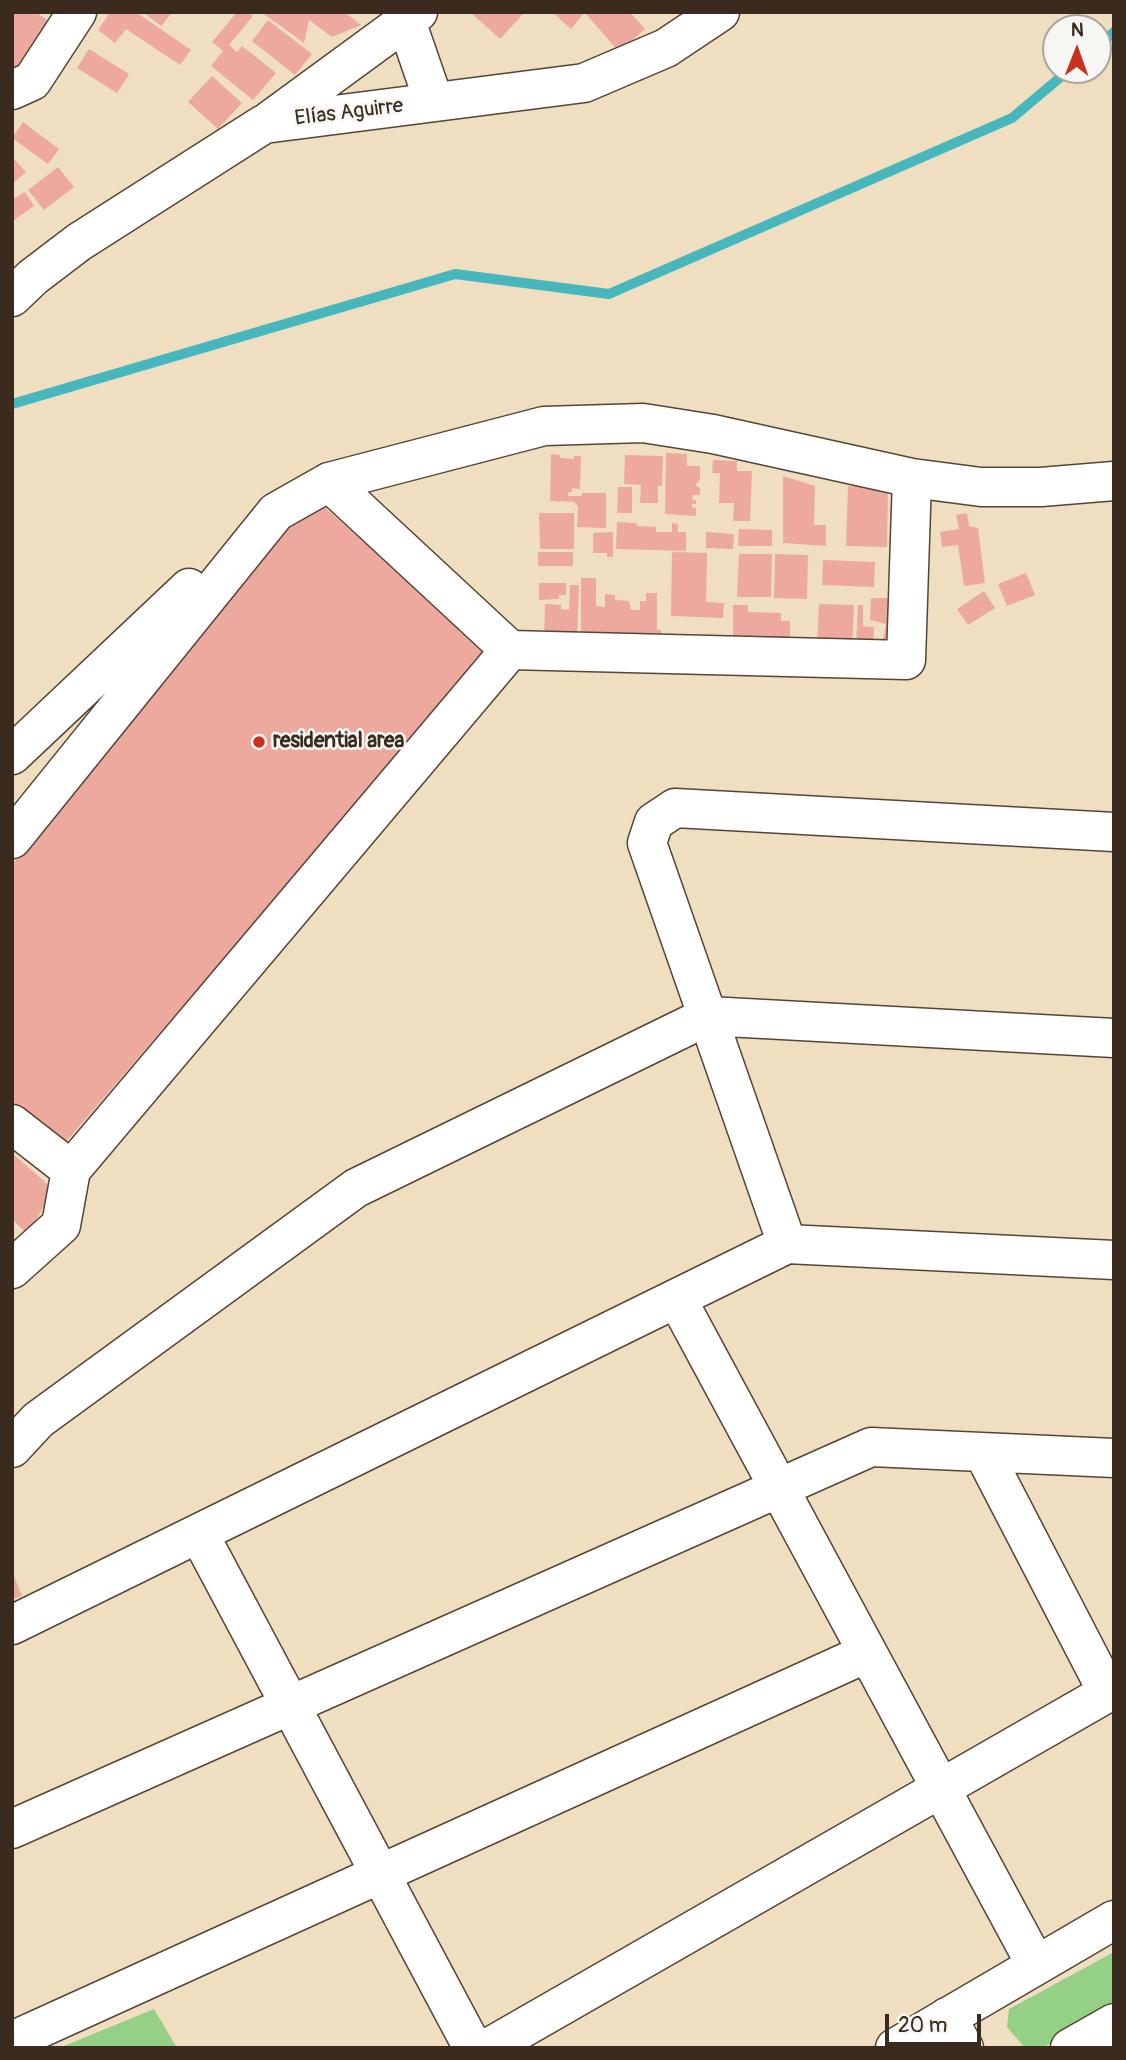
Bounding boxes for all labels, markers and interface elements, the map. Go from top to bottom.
north arrow [1042,14,1112,84]
text: N [1071,18,1084,42]
street label: Elías Aguirre [293,94,405,132]
place label: residential area [273,729,404,755]
marker: residential area [251,734,267,750]
scale bar [888,2000,984,2044]
text: 20 m [898,2012,947,2039]

